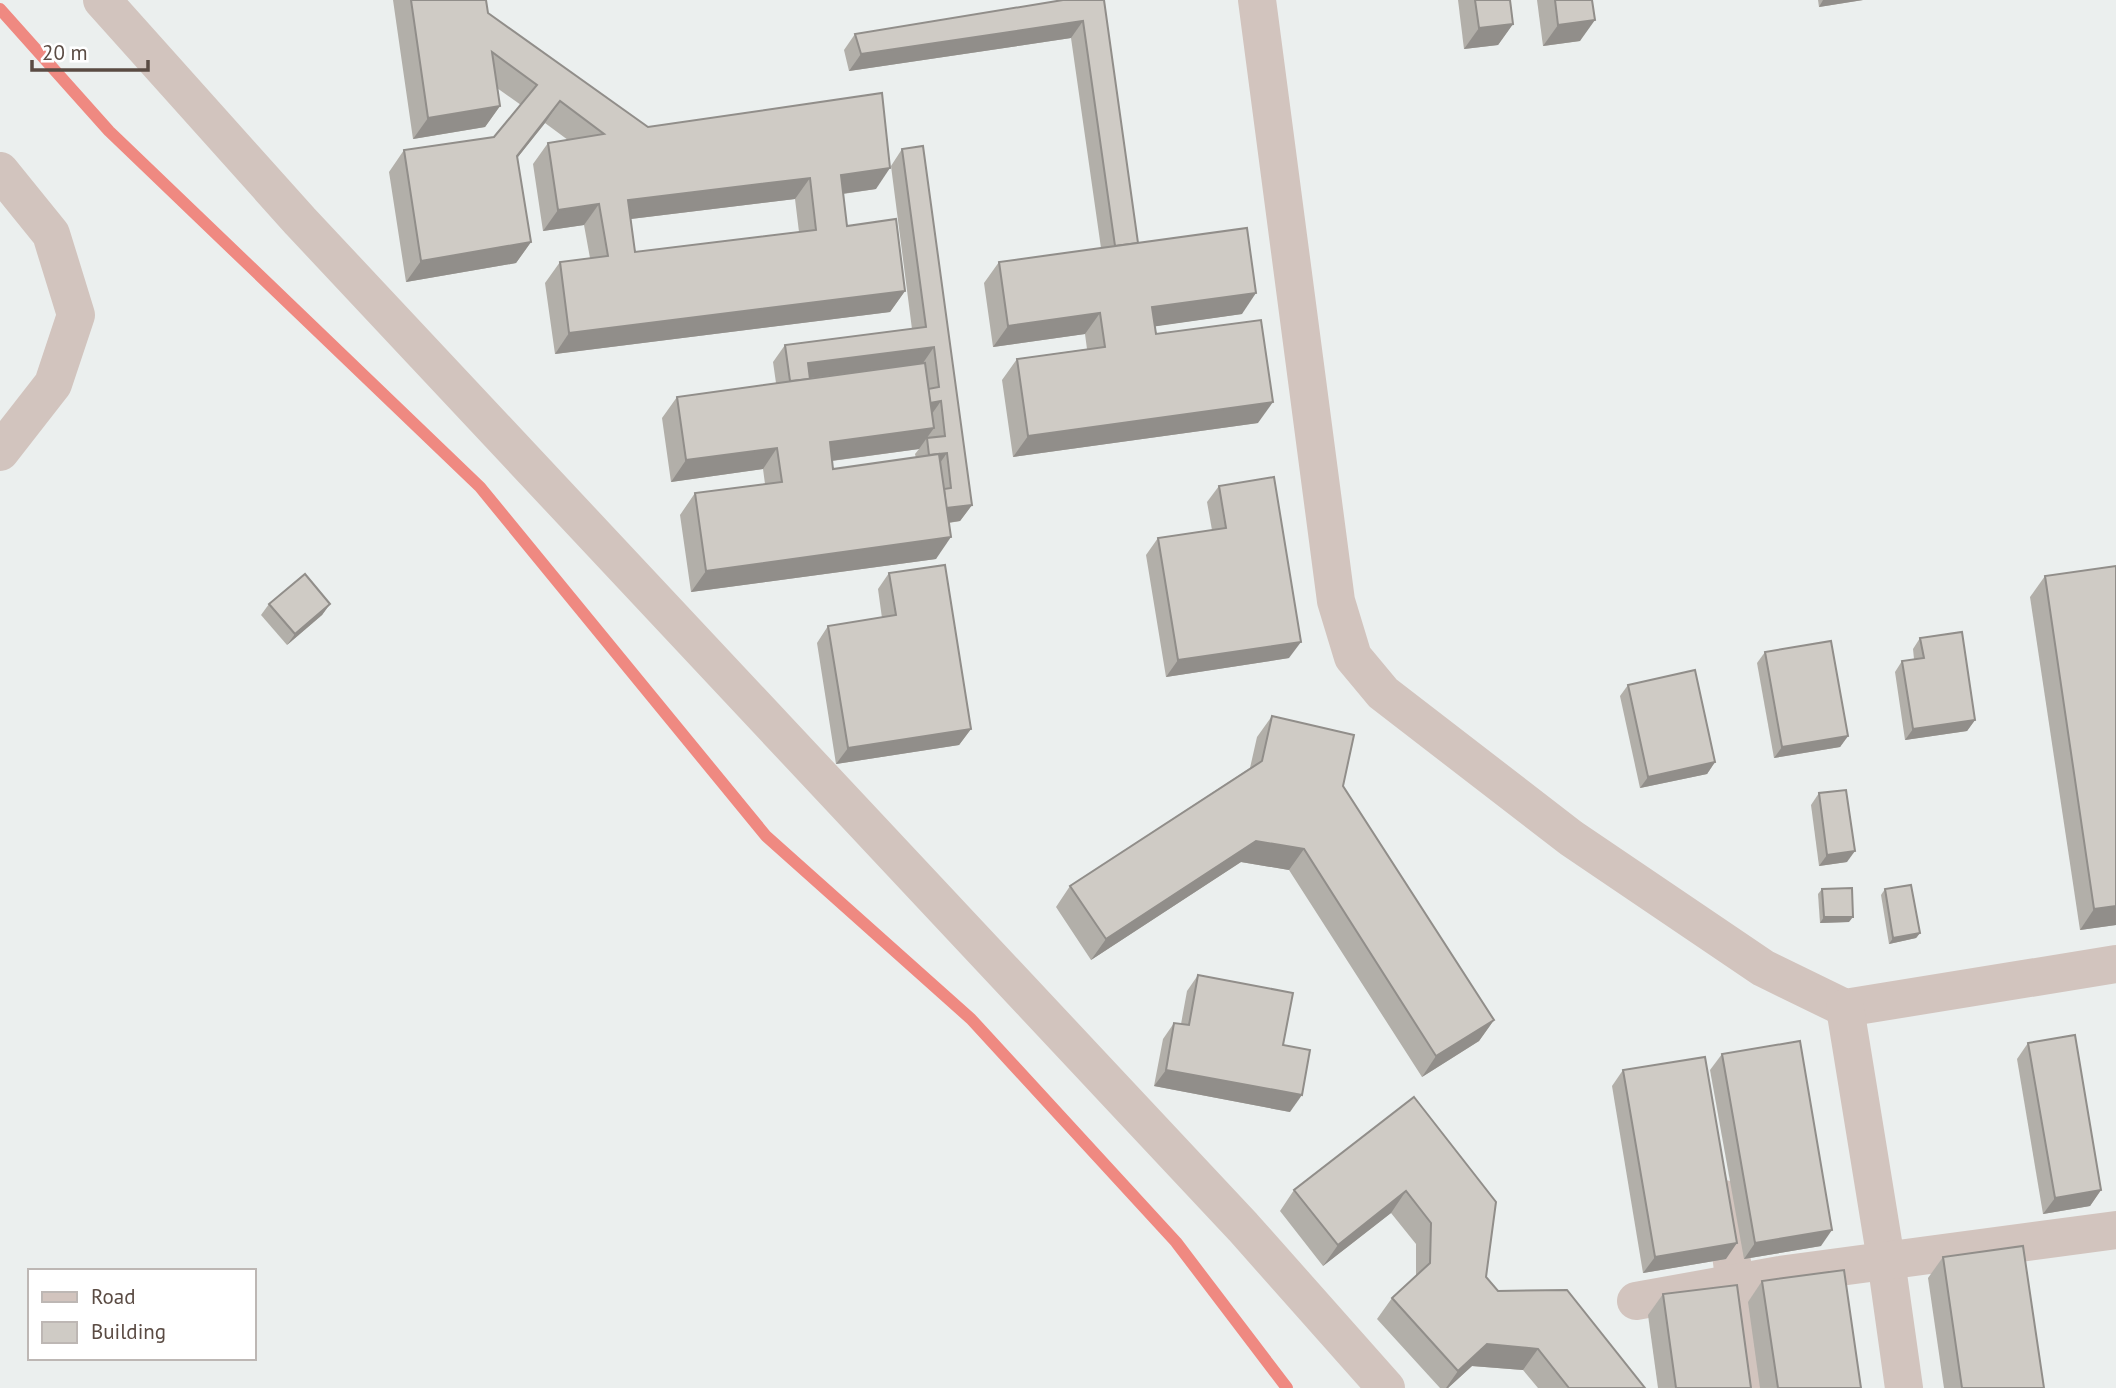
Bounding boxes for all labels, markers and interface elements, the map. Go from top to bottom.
scale bar [32,28,147,72]
text: 20 m [42,39,88,66]
legend [28,1269,256,1360]
text: Road [91,1283,135,1310]
text: Building [91,1318,166,1345]

